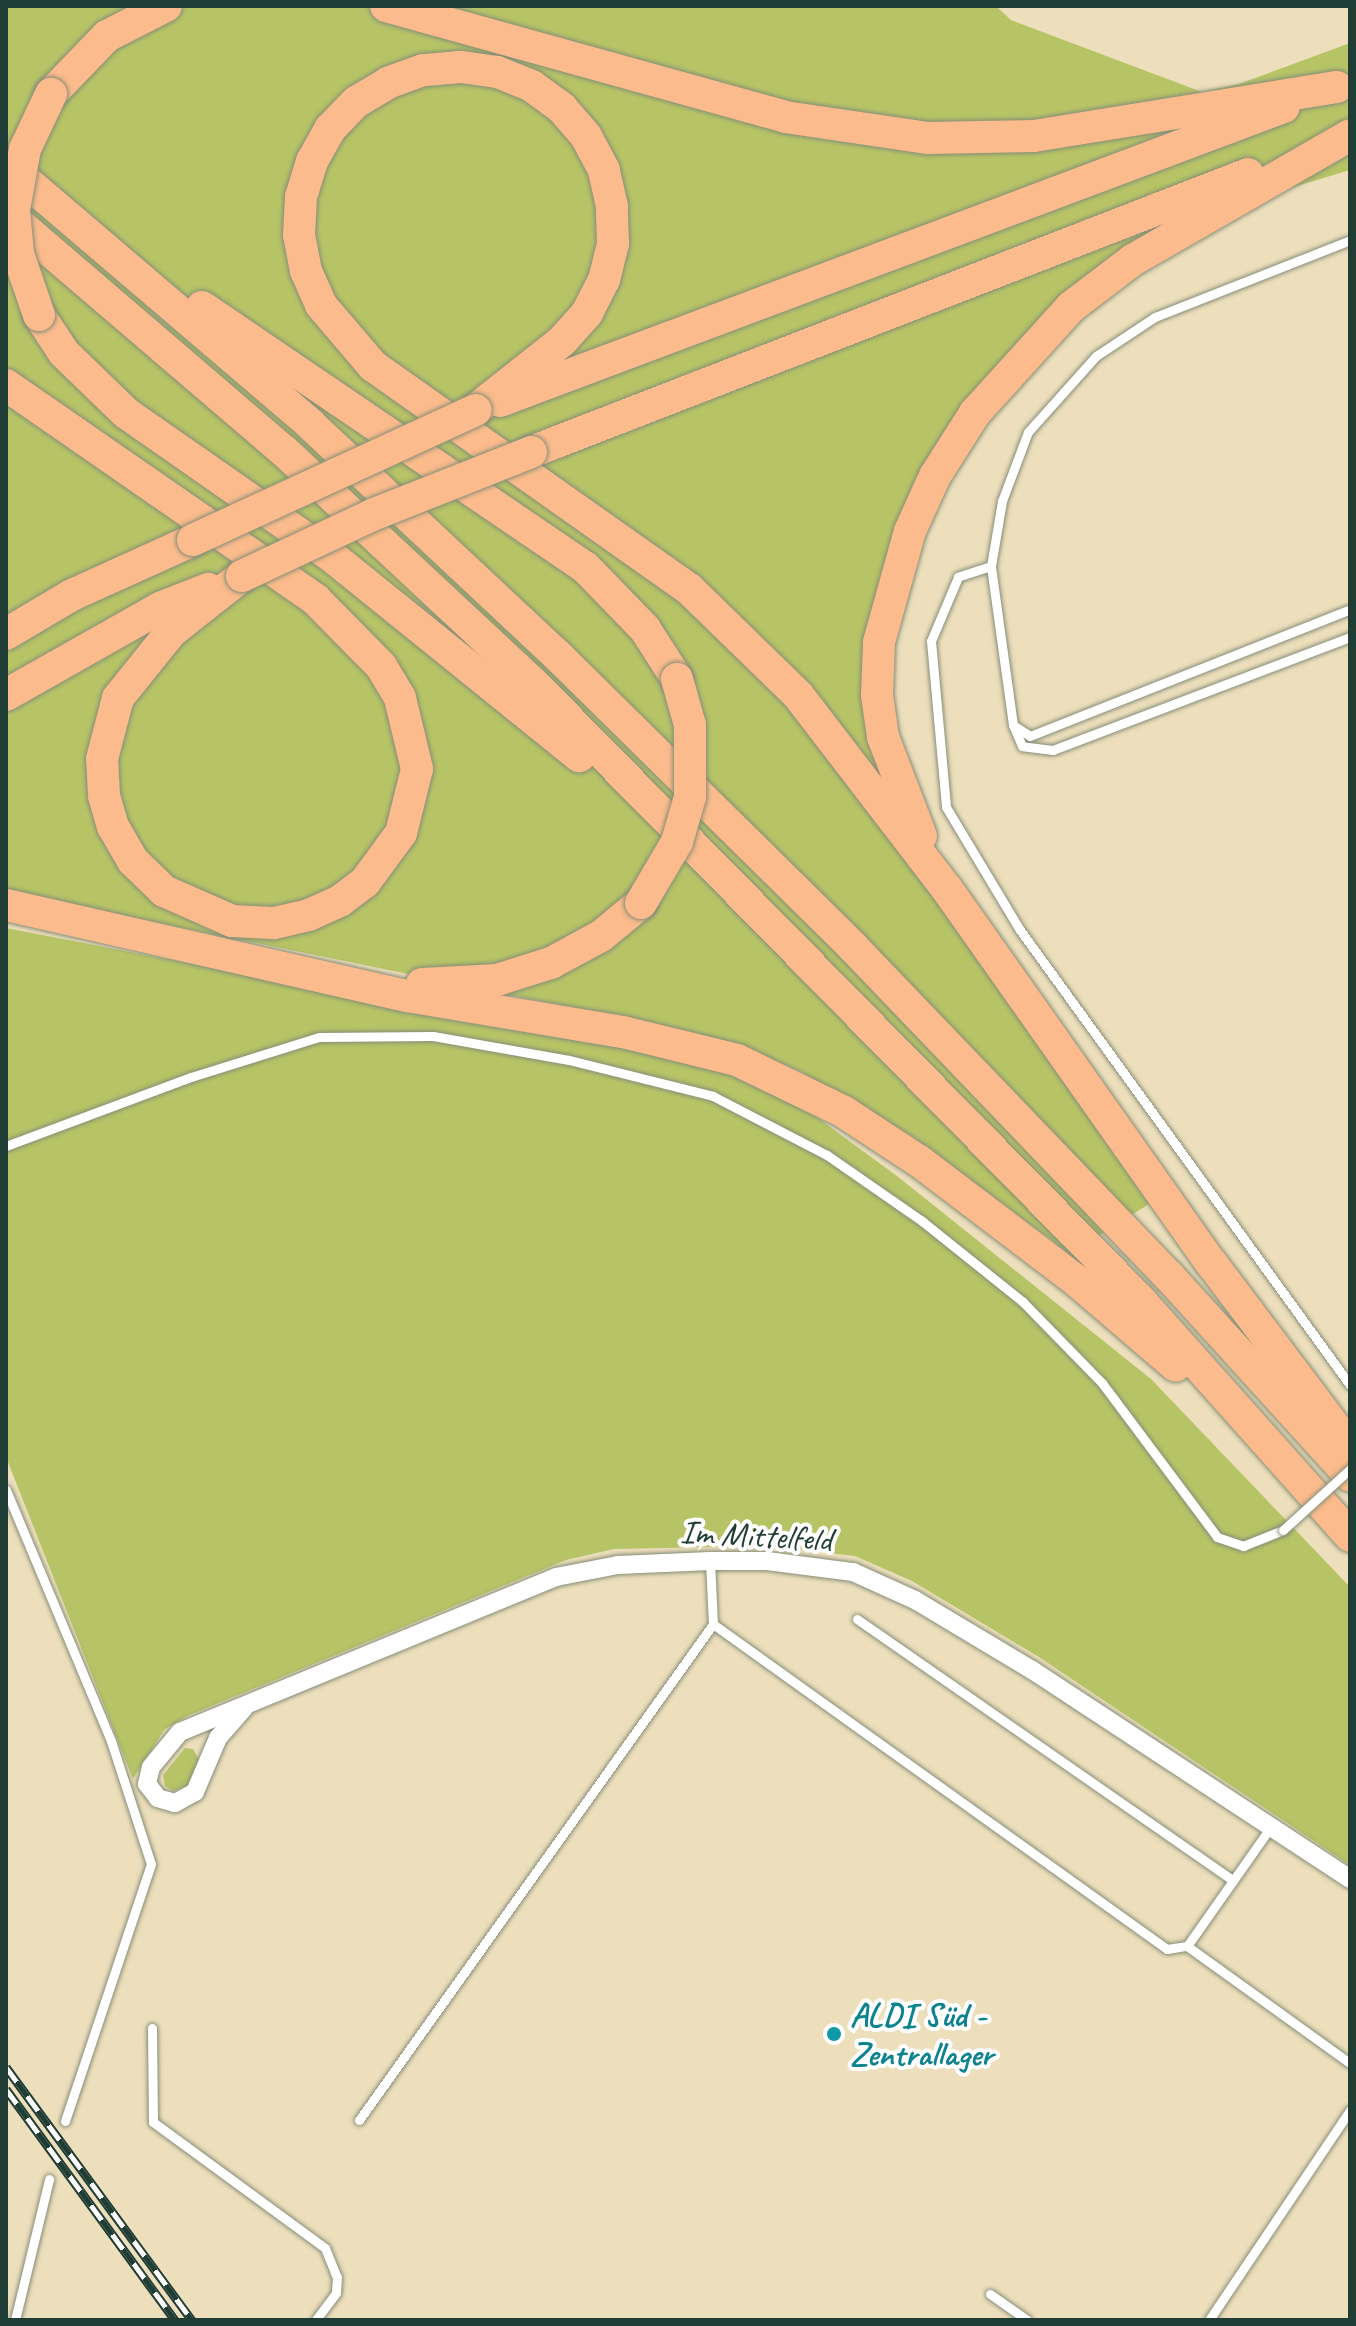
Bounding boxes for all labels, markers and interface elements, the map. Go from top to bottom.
street label: Im Mittelfeld [679,1511,833,1559]
place label: ALDI Süd - Zentrallager [850,1994,993,2074]
marker: ALDI Süd - Zentrallager [825,2025,843,2043]

